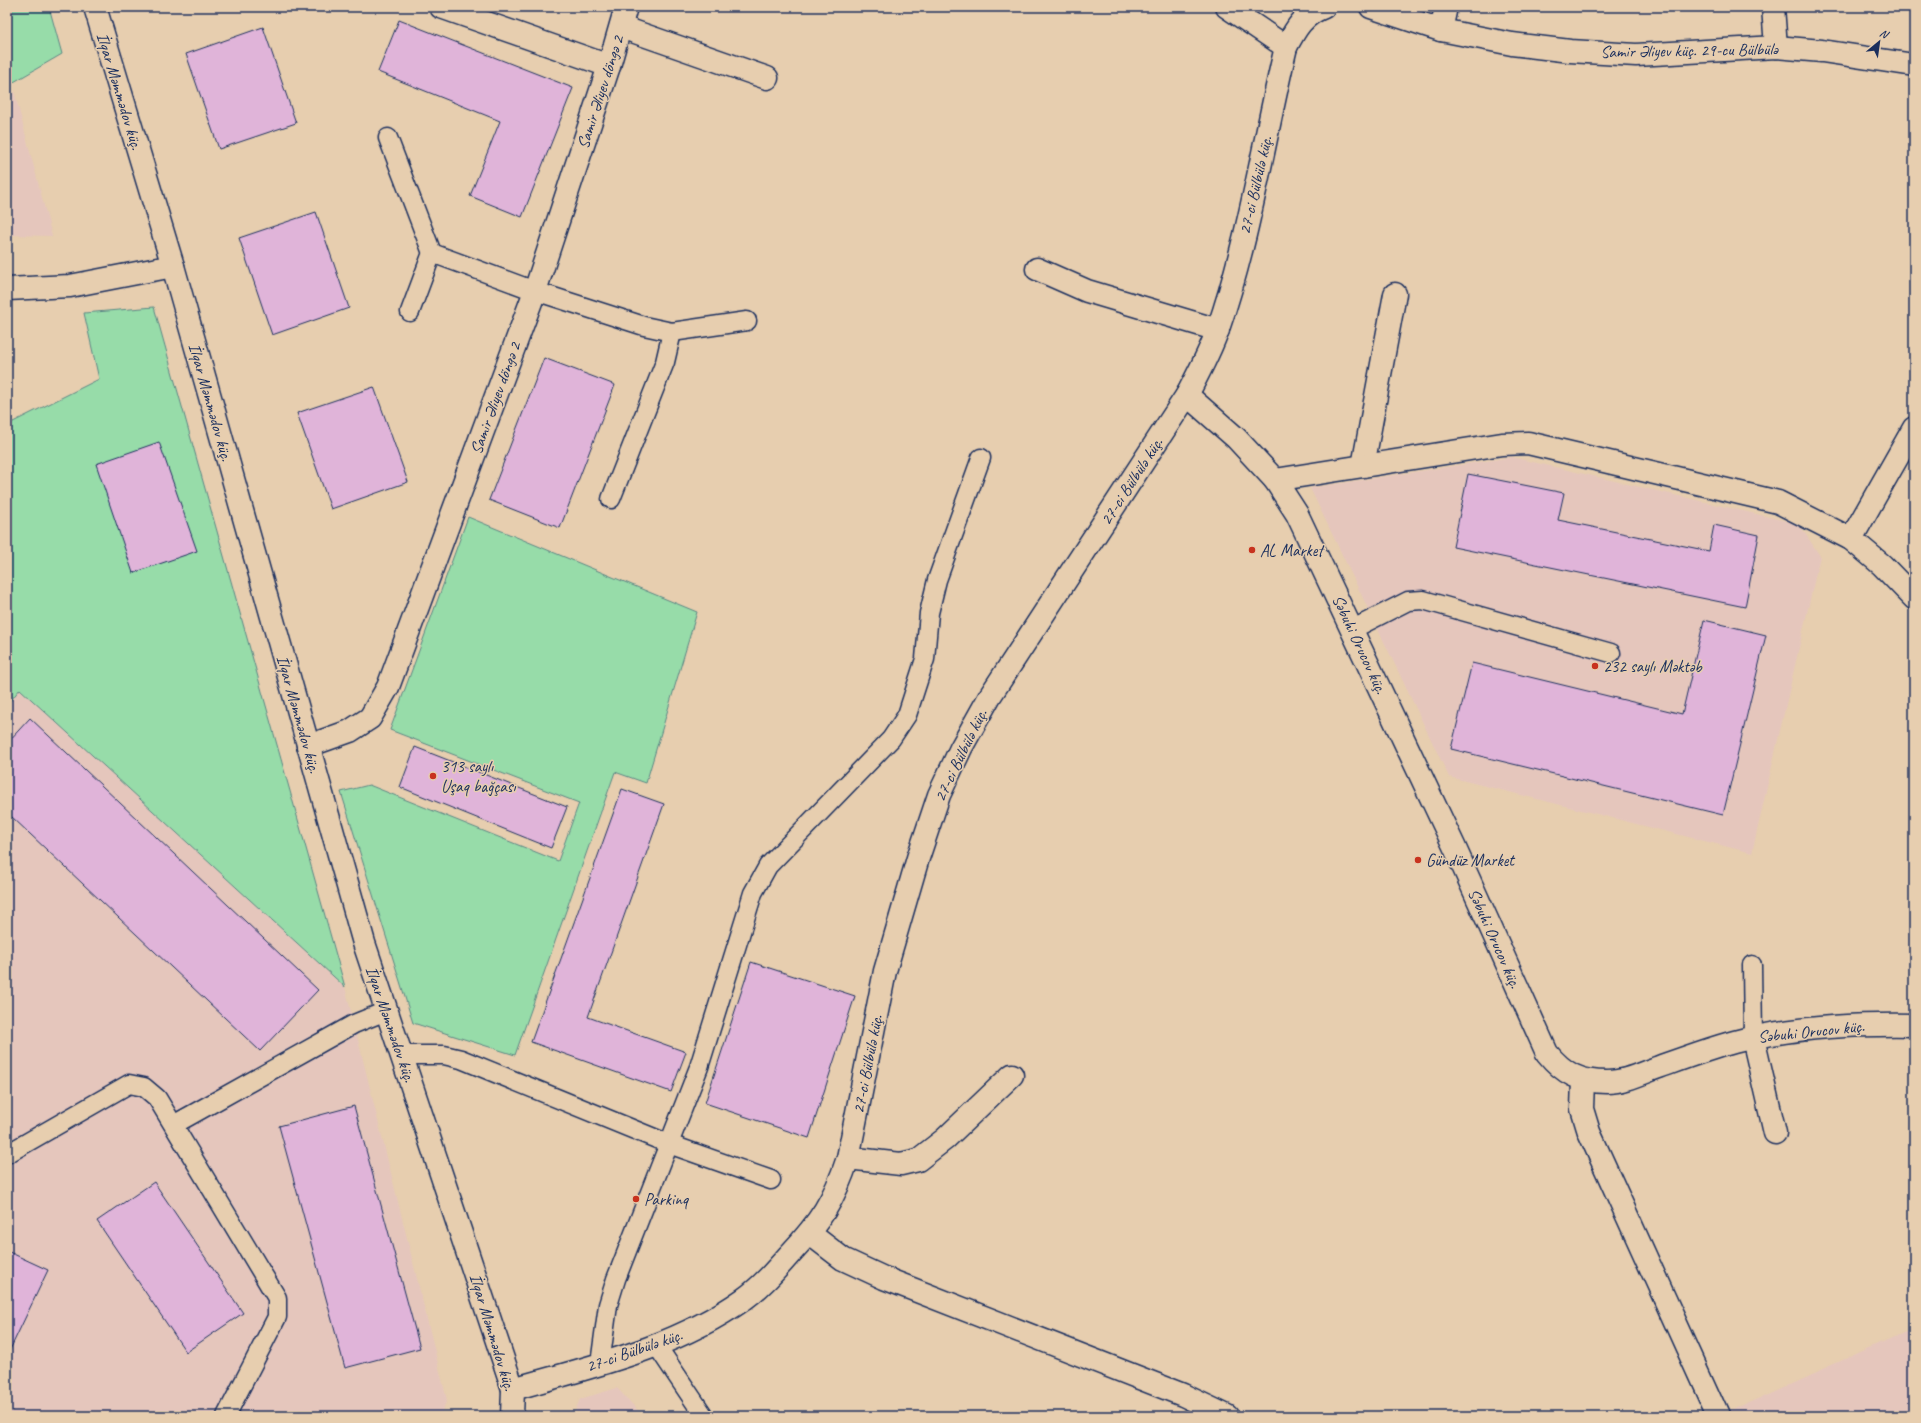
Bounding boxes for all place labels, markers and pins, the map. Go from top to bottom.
place label: AL Market [1260,540,1325,561]
marker: AL Market [1247,545,1257,555]
place label: 232 saylı Məktəb [1603,656,1703,677]
marker: 232 saylı Məktəb [1590,661,1600,671]
place label: 313 saylı Uşaq bağçası [441,756,516,797]
marker: 313 saylı Uşaq bağçası [428,771,438,781]
place label: Gündüz Market [1426,850,1516,871]
marker: Gündüz Market [1413,855,1423,865]
place label: Parkinq [644,1189,690,1210]
marker: Parkinq [631,1194,641,1204]

